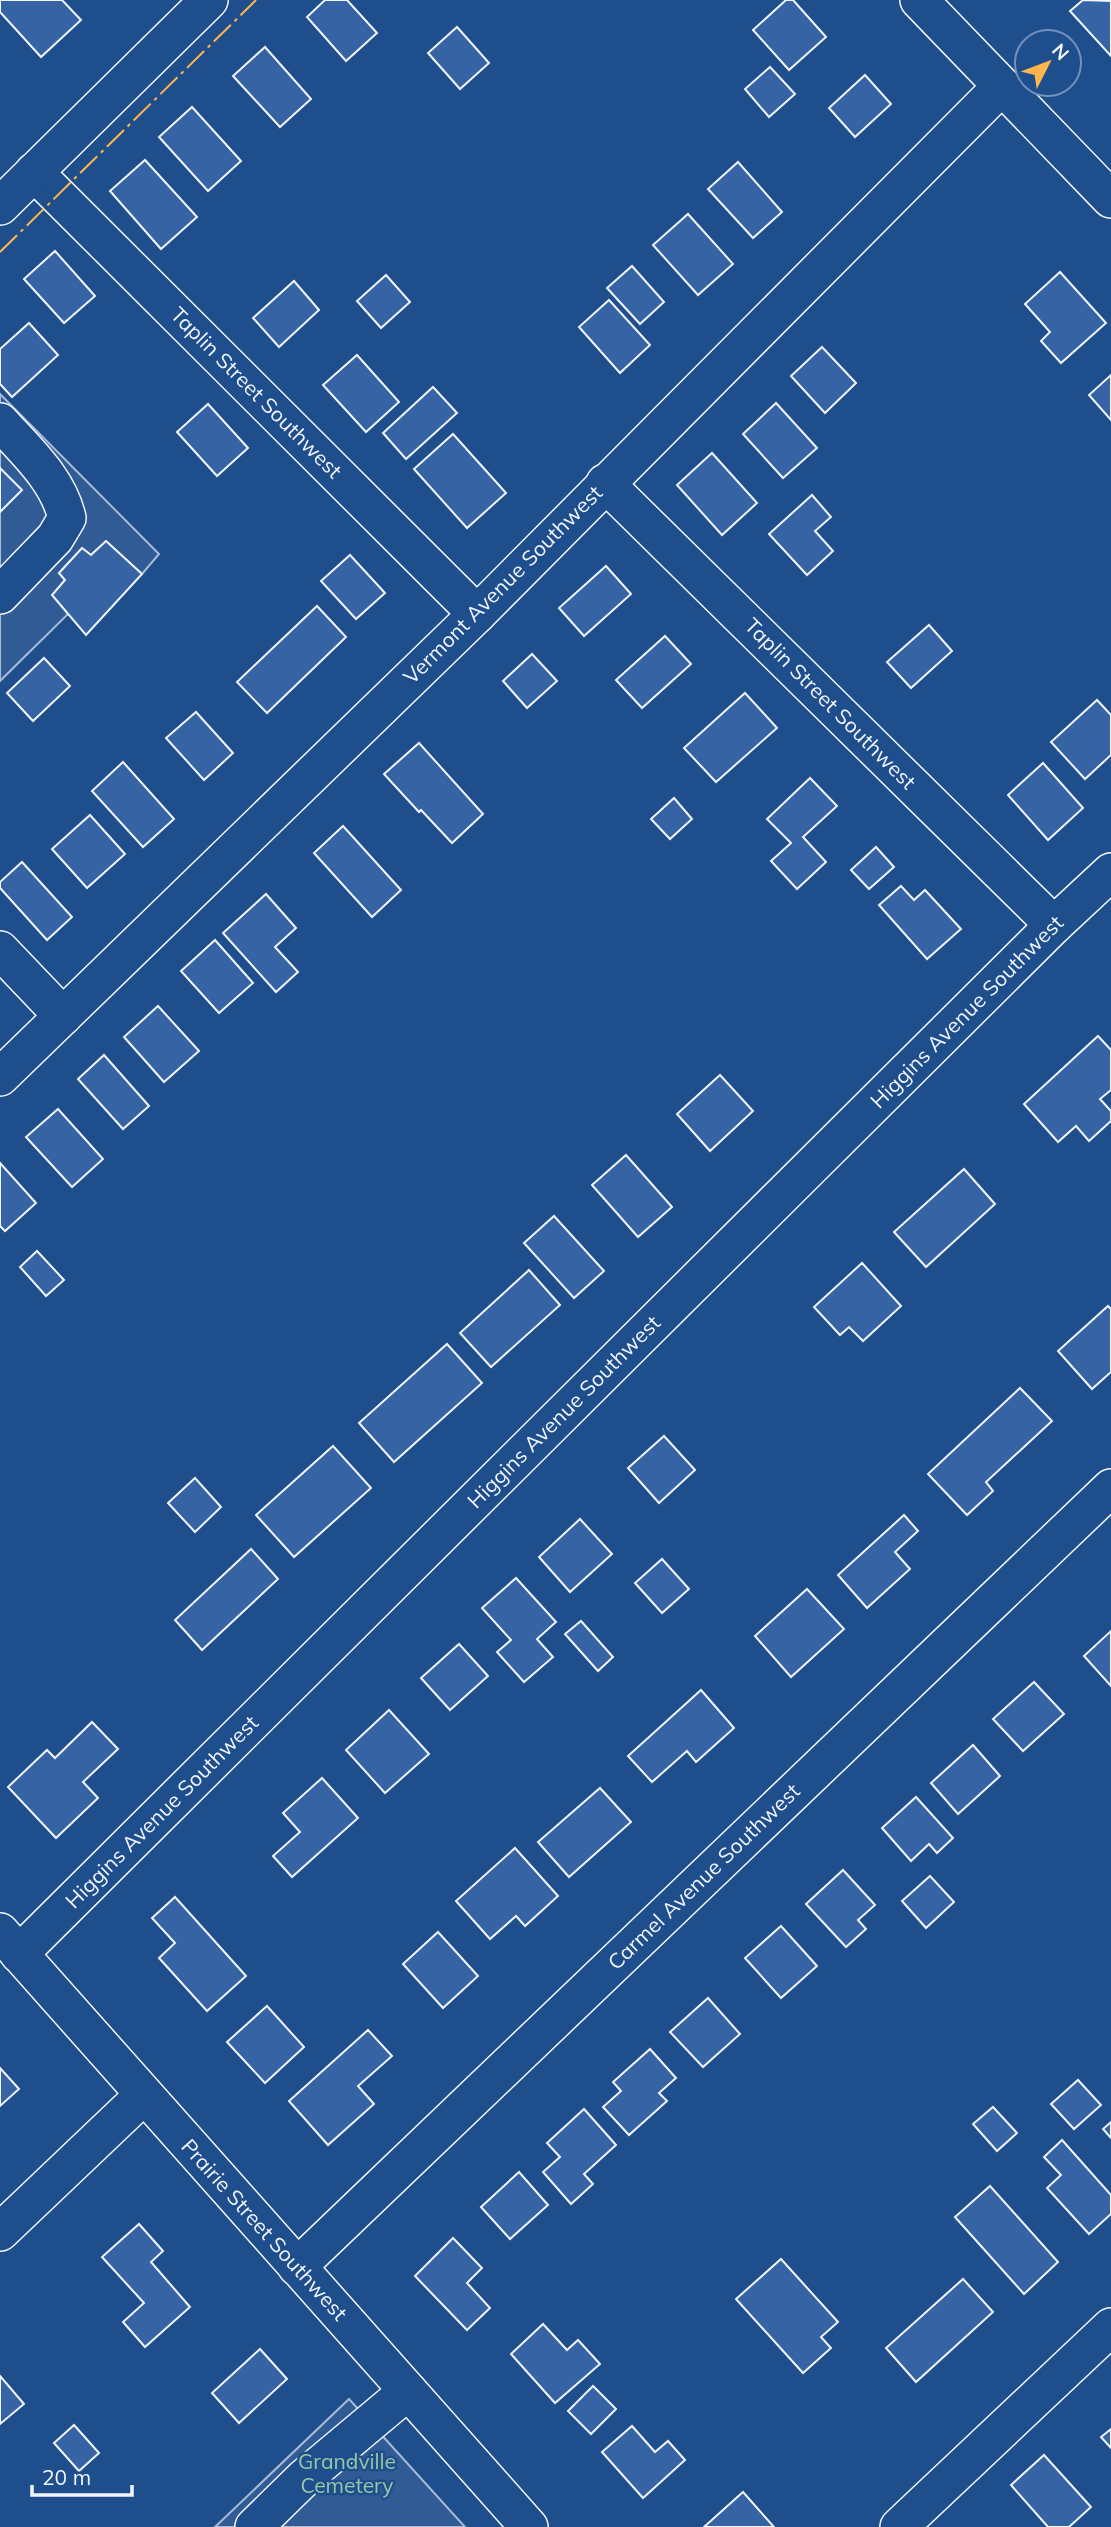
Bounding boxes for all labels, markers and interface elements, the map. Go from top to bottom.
north arrow [1013,28,1083,98]
text: N [1047,38,1074,65]
street label: Taplin Street Southwest [166,301,348,483]
street label: Vermont Avenue Southwest [397,479,607,689]
street label: Taplin Street Southwest [740,612,922,794]
street label: Higgins Avenue Southwest [864,909,1068,1113]
street label: Higgins Avenue Southwest [461,1309,665,1513]
street label: Higgins Avenue Southwest [59,1709,263,1913]
street label: Carmel Avenue Southwest [602,1778,805,1975]
street label: Prairie Street Southwest [176,2133,353,2326]
park label: Grandville Cemetery [298,2448,396,2498]
scale bar [32,2454,131,2498]
text: 20 m [42,2464,91,2490]

